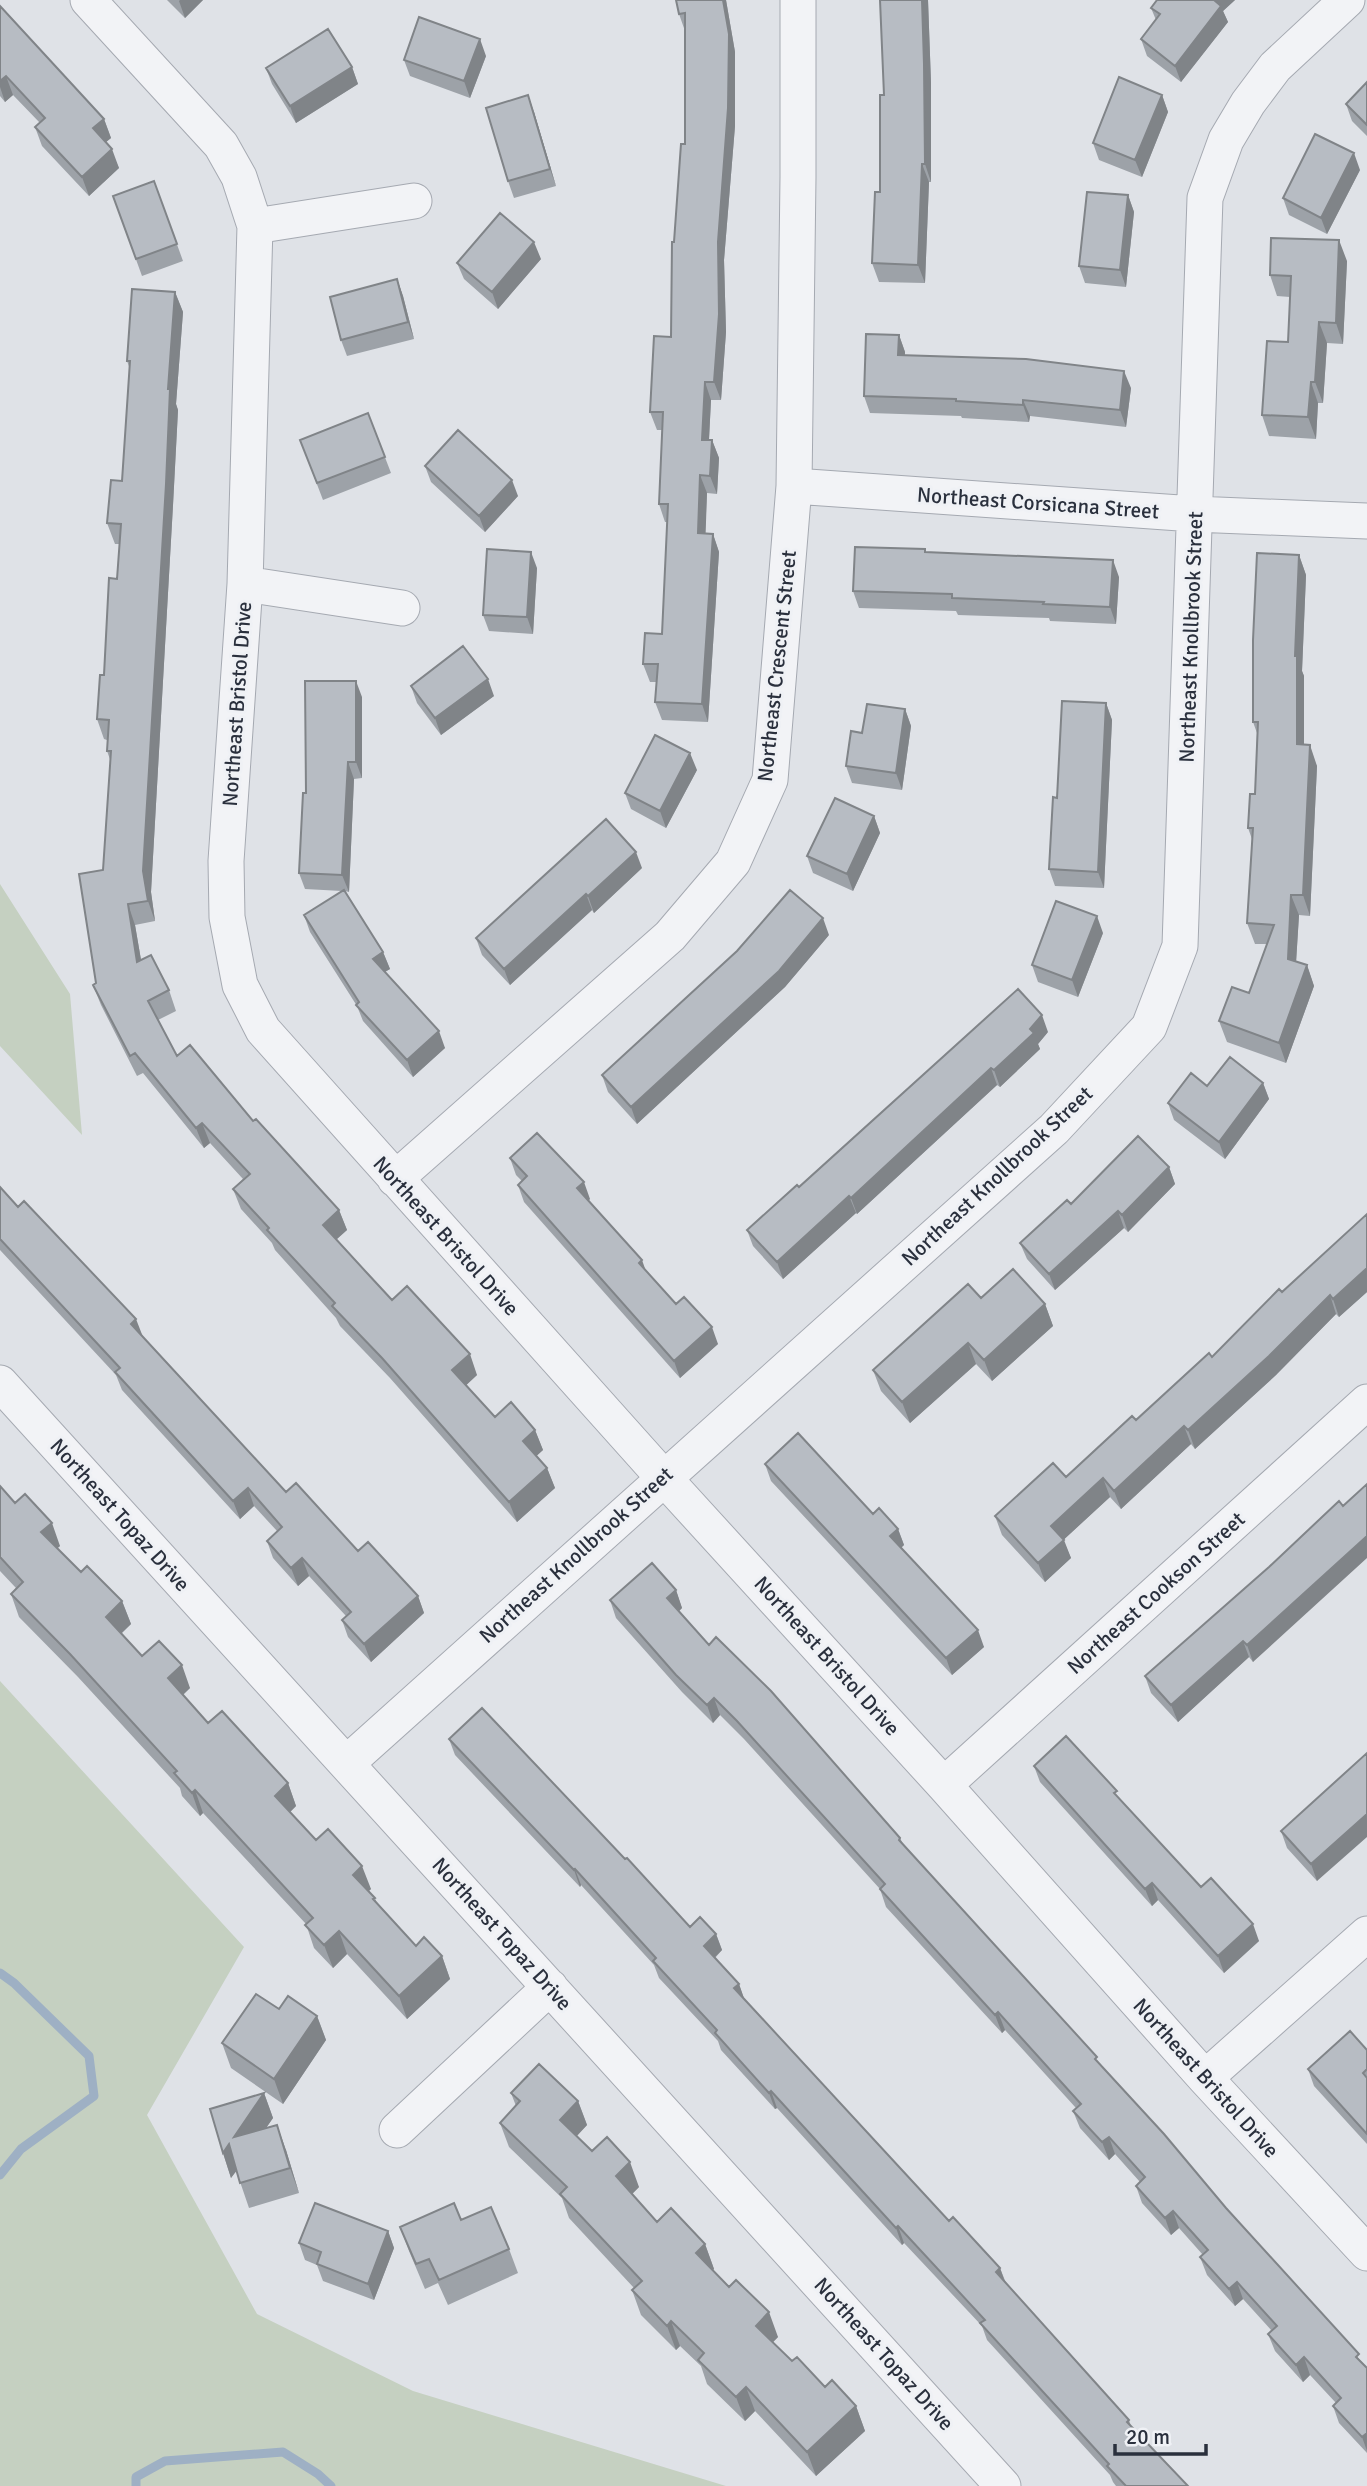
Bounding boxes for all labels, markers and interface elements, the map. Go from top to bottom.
street label: Northeast Corsicana Street [916,482,1160,524]
street label: Northeast Knollbrook Street [1174,511,1208,763]
street label: Northeast Crescent Street [752,549,802,783]
street label: Northeast Bristol Drive [217,601,257,807]
street label: Northeast Knollbrook Street [896,1081,1098,1271]
street label: Northeast Bristol Drive [368,1151,524,1321]
street label: Northeast Topaz Drive [45,1433,195,1597]
street label: Northeast Knollbrook Street [474,1461,678,1649]
street label: Northeast Cookson Street [1062,1506,1250,1680]
street label: Northeast Bristol Drive [749,1571,905,1741]
street label: Northeast Topaz Drive [427,1852,577,2016]
street label: Northeast Bristol Drive [1128,1993,1284,2163]
street label: Northeast Topaz Drive [809,2272,959,2436]
scale bar [1115,2412,1206,2456]
text: 20 m [1126,2424,1170,2450]

